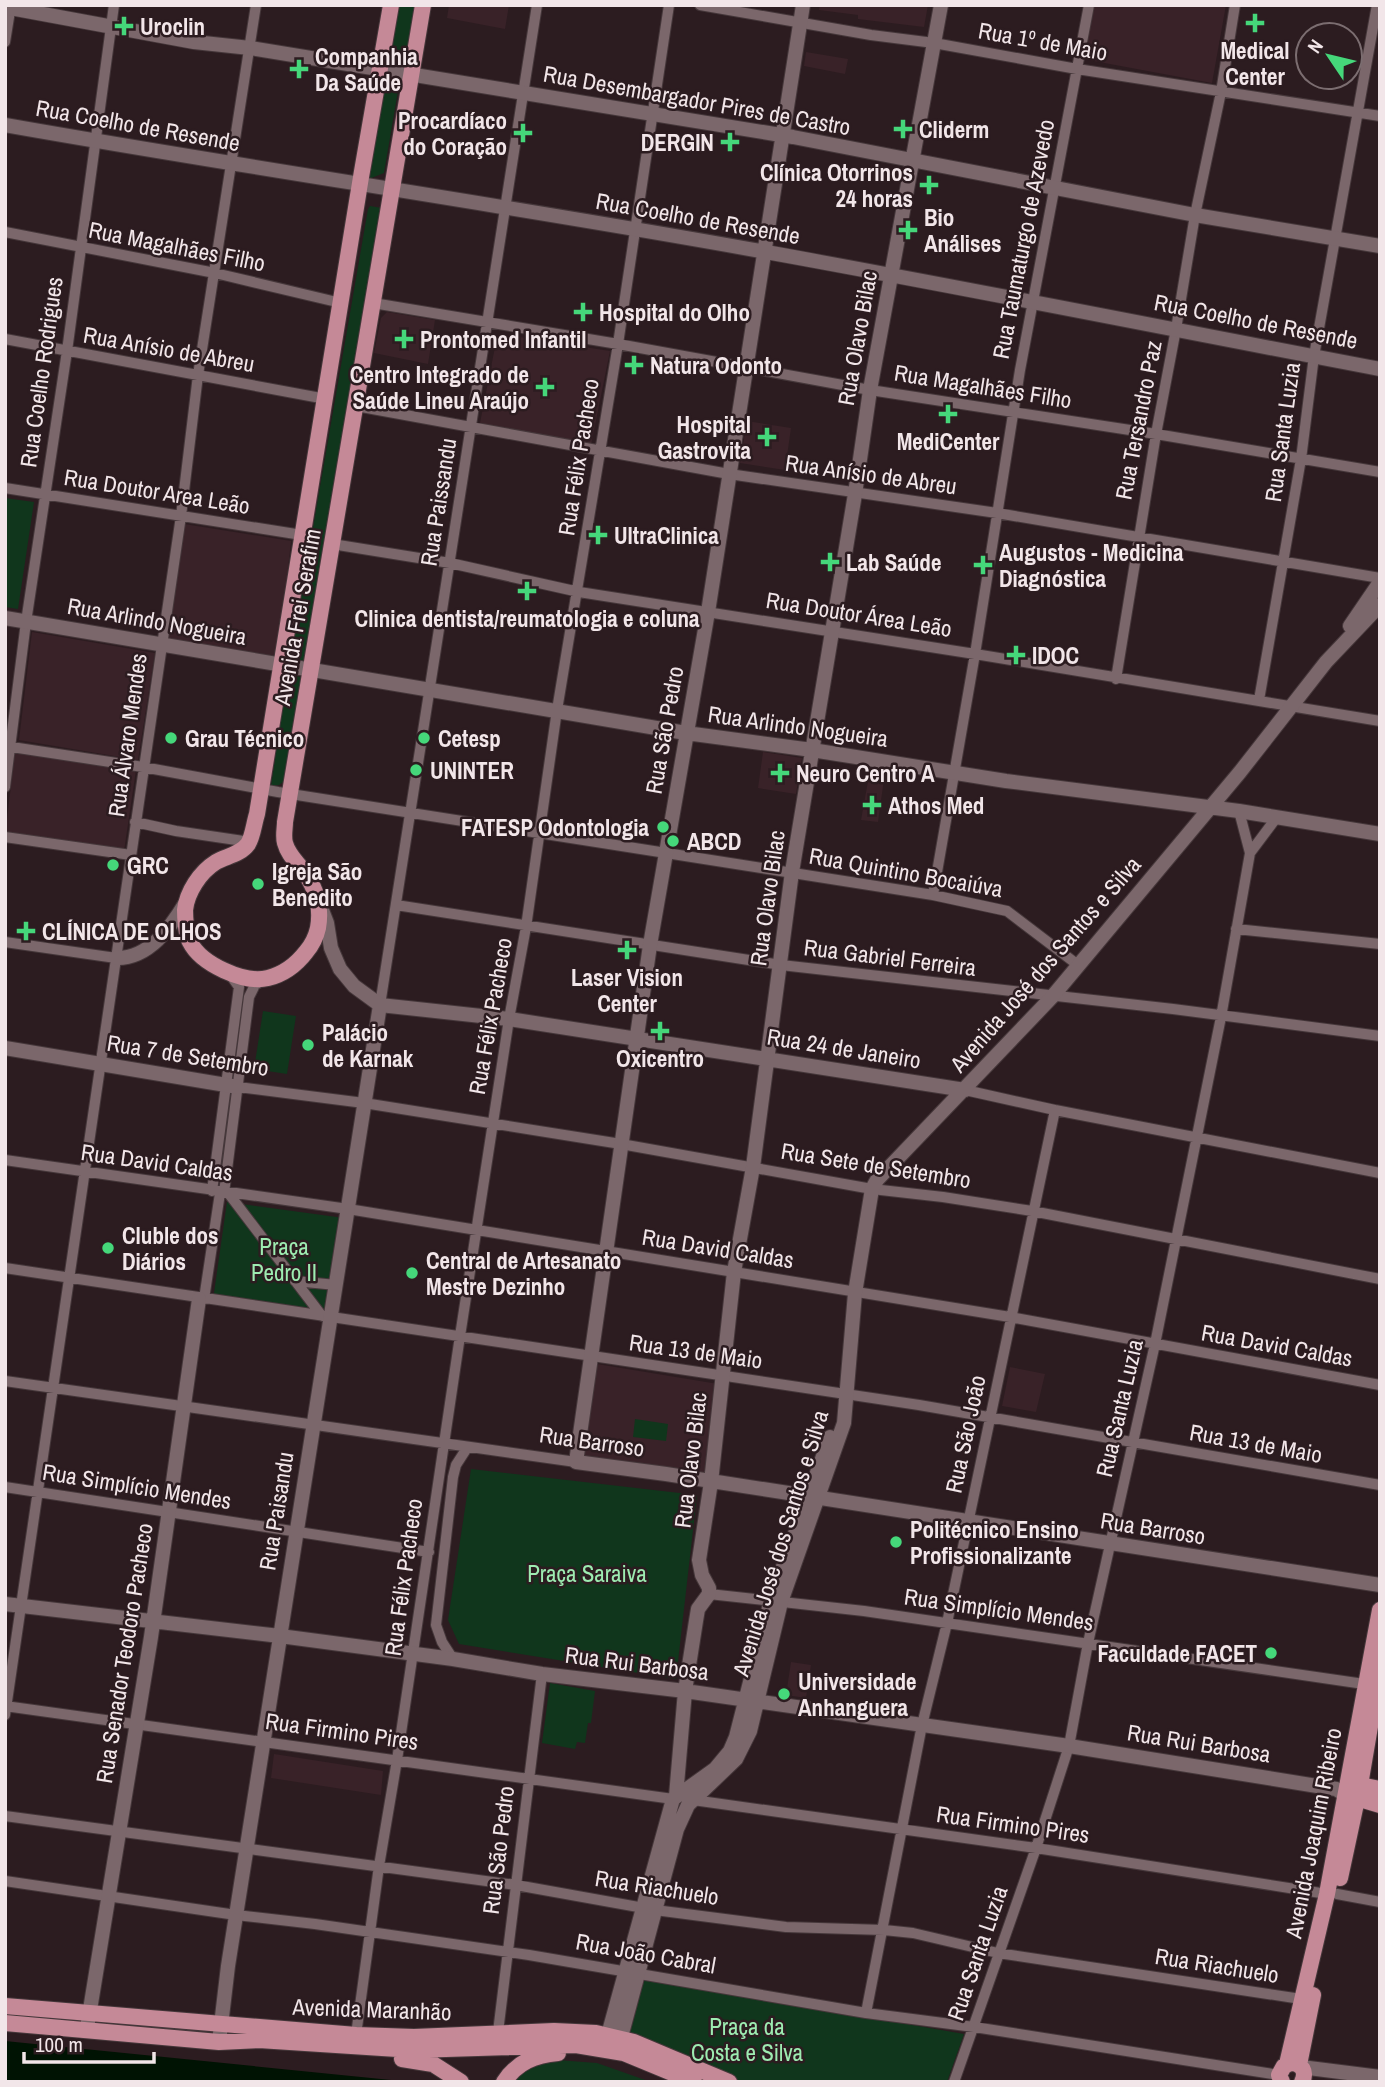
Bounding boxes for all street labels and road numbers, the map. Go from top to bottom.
street label: Rua 1º de Maio [976,14,1110,68]
street label: Rua Desembargador Pires de Castro [541,58,853,142]
street label: Rua Coelho de Resende [34,92,242,158]
street label: Rua Taumaturgo de Azevedo [985,117,1061,361]
street label: Rua Coelho de Resende [594,185,802,251]
street label: Rua Magalhães Filho [86,214,268,278]
street label: Rua Olavo Bilac [830,268,884,408]
street label: Rua Coelho Rodrigues [12,275,70,469]
street label: Rua Coelho de Resende [1152,286,1360,356]
street label: Rua Anísio de Abreu [81,319,257,379]
street label: Rua Tersandro Paz [1107,338,1169,502]
street label: Rua Magalhães Filho [892,357,1074,415]
street label: Rua Santa Luzia [1257,360,1307,504]
street label: Rua Félix Pacheco [550,376,606,538]
street label: Rua Paissandu [413,436,463,568]
street label: Rua Anísio de Abreu [783,447,959,501]
street label: Rua Doutor Area Leão [62,461,252,521]
street label: Avenida Frei Serafim [266,526,328,709]
street label: Rua Doutor Área Leão [764,584,954,644]
street label: Rua Arlindo Nogueira [65,590,250,652]
street label: Rua Álvaro Mendes [100,651,154,819]
street label: Rua São Pedro [638,664,690,796]
street label: Rua Arlindo Nogueira [706,698,890,754]
street label: Rua Olavo Bilac [742,828,792,968]
street label: Rua Quintino Bocaiúva [807,840,1006,904]
street label: Avenida José dos Santos e Silva [942,849,1148,1079]
street label: Rua Gabriel Ferreira [802,931,978,983]
street label: Rua Félix Pacheco [461,935,519,1097]
street label: Rua 24 de Janeiro [765,1021,923,1075]
street label: Rua 7 de Setembro [105,1027,271,1083]
street label: Rua Sete de Setembro [779,1135,973,1195]
street label: Rua David Caldas [79,1136,235,1188]
street label: Rua David Caldas [640,1221,796,1275]
street label: Rua David Caldas [1199,1316,1355,1374]
street label: Rua 13 de Maio [627,1326,765,1376]
street label: Rua Santa Luzia [1088,1336,1150,1480]
street label: Rua São João [937,1372,993,1496]
street label: Rua Olavo Bilac [666,1390,714,1530]
street label: Avenida José dos Santos e Silva [724,1406,835,1681]
street label: Rua 13 de Maio [1187,1416,1325,1470]
street label: Rua Barroso [537,1418,647,1464]
street label: Rua Paisandu [251,1450,301,1572]
street label: Rua Simplício Mendes [40,1456,234,1516]
street label: Rua Félix Pacheco [377,1496,429,1658]
street label: Rua Barroso [1098,1504,1208,1552]
street label: Rua Senador Teodoro Pacheco [88,1521,160,1785]
street label: Rua Simplício Mendes [902,1580,1096,1638]
street label: Rua Rui Barbosa [563,1639,711,1687]
street label: Rua Firmino Pires [264,1705,420,1757]
street label: Rua Rui Barbosa [1125,1716,1273,1770]
street label: Avenida Joaquim Ribeiro [1277,1725,1349,1942]
street label: Rua São Pedro [475,1784,521,1916]
street label: Rua Firmino Pires [935,1798,1091,1850]
street label: Rua Riachuelo [593,1862,721,1912]
street label: Rua Santa Luzia [939,1881,1015,2024]
street label: Rua João Cabral [574,1925,718,1981]
street label: Rua Riachuelo [1153,1940,1281,1990]
street label: Avenida Maranhão [291,1991,452,2027]

